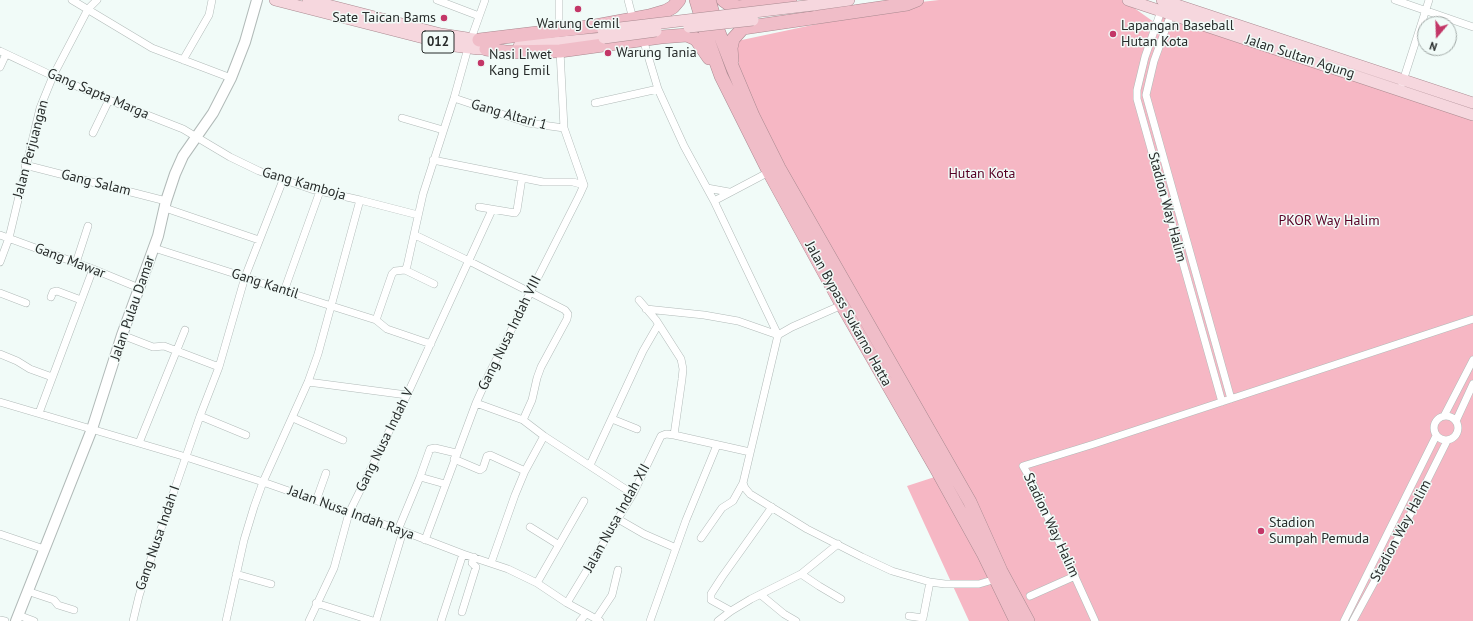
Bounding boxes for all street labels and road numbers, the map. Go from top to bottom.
road number: 012 [422,31,454,53]
street label: Jalan Sultan Agung [1243,31,1357,83]
street label: Gang Sapta Marga [45,65,151,123]
street label: Gang Altari 1 [469,96,549,134]
street label: Jalan Perjuangan [10,98,52,200]
street label: Stadion Way Halim [1144,150,1190,264]
street label: Gang Kamboja [260,164,348,204]
street label: Gang Salam [59,166,133,200]
street label: Jalan Bypass Sukarno Hatta [801,239,895,389]
street label: Gang Mawar [32,240,108,282]
street label: Jalan Pulau Damar [107,253,159,363]
street label: Gang Kantil [229,265,301,303]
street label: Gang Nusa Indah VIII [475,273,545,393]
street label: Gang Nusa Indah V [353,385,417,495]
street label: Jalan Nusa Indah XII [580,461,654,575]
street label: Stadion Way Halim [1019,470,1083,580]
street label: Stadion Way Halim [1367,477,1435,585]
street label: Jalan Nusa Indah Raya [286,482,416,544]
street label: Gang Nusa Indah I [132,483,184,593]

